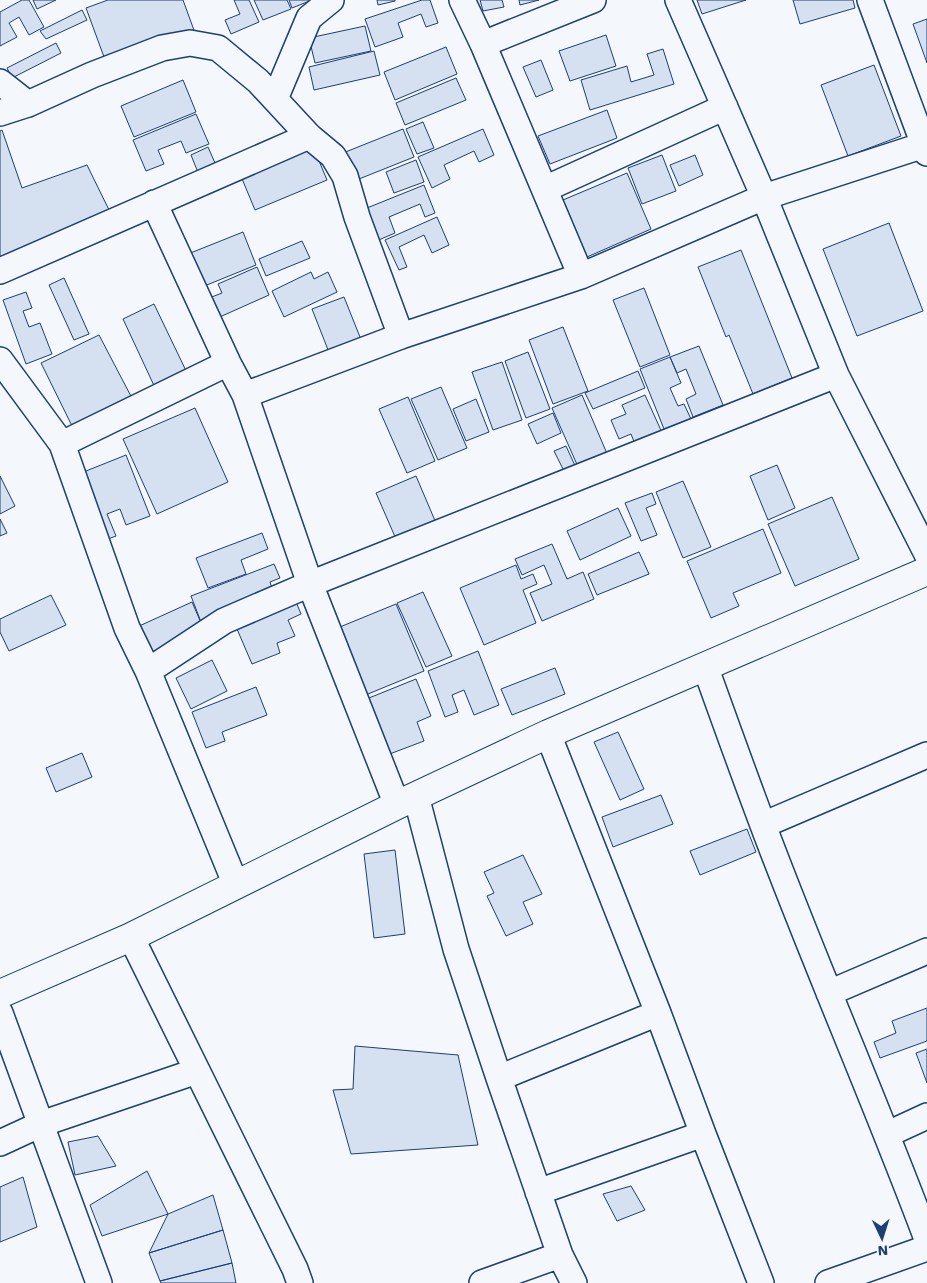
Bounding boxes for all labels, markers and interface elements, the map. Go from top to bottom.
north arrow [857,1213,907,1263]
text: N [877,1243,889,1259]

